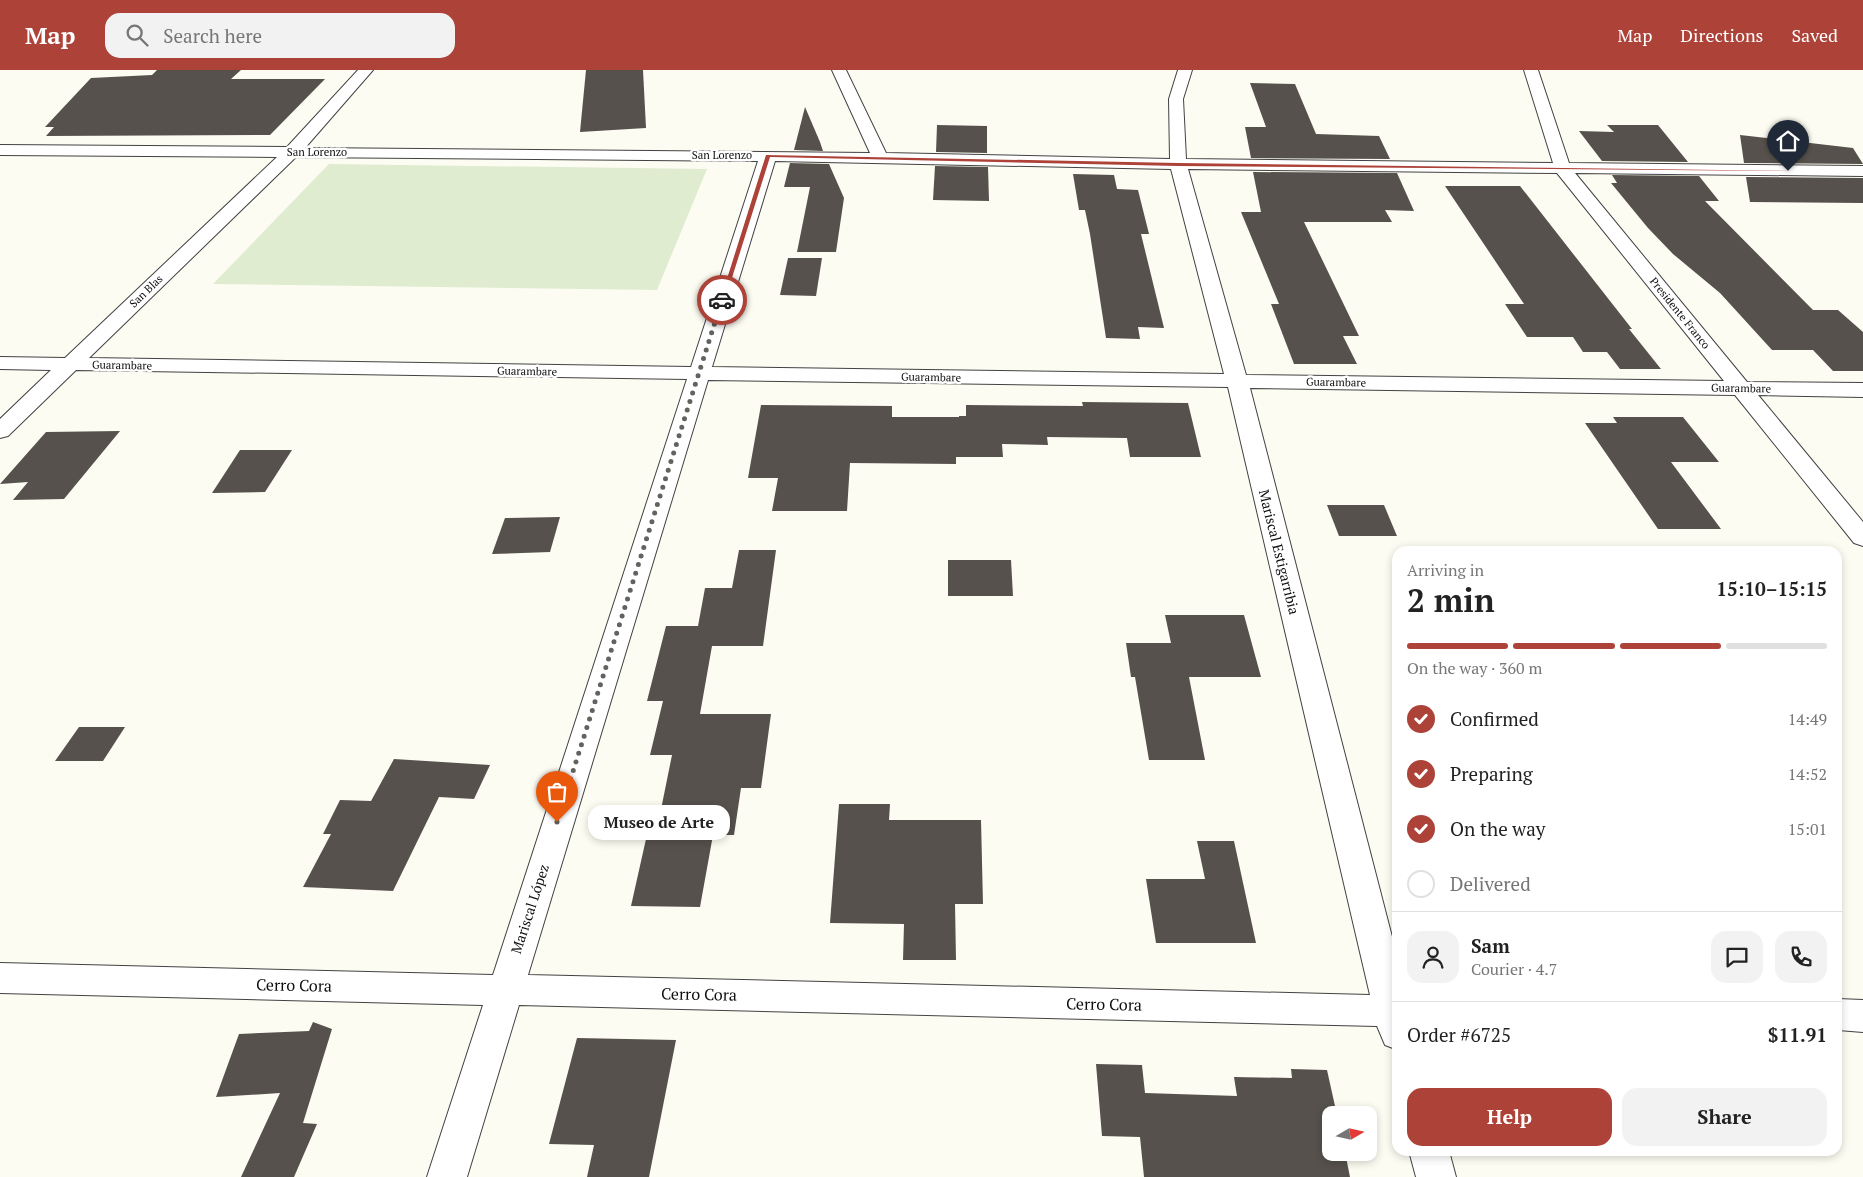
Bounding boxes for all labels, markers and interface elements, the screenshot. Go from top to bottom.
search box [105,13,455,58]
text: Map [25,19,75,51]
icon: search [123,21,151,49]
text: Search here [163,23,262,48]
text: Map [1617,23,1652,47]
text: Directions [1680,23,1763,47]
text: Saved [1791,23,1838,47]
pin [1767,120,1809,171]
icon: home [1774,127,1802,155]
street label: San Lorenzo [287,145,347,159]
street label: San Lorenzo [692,148,752,162]
street label: San Blas [126,272,166,310]
street label: Presidente Franco [1647,274,1713,352]
courier [697,275,747,325]
icon: car [708,286,736,314]
street label: Guarambare [92,357,153,373]
street label: Guarambare [497,363,558,379]
street label: Guarambare [901,369,962,385]
street label: Guarambare [1306,374,1367,390]
street label: Guarambare [1711,380,1772,396]
street label: Mariscal Estigarribia [1255,487,1304,616]
text: Arriving in [1407,559,1484,581]
text: 15:10–15:15 [1716,576,1827,601]
text: 2 min [1407,579,1495,621]
text: On the way · 360 m [1407,657,1542,679]
icon: check [1407,705,1435,733]
text: Confirmed [1450,706,1539,731]
text: 14:49 [1788,708,1827,730]
icon: check [1407,760,1435,788]
text: Preparing [1450,761,1533,786]
text: 14:52 [1788,763,1827,785]
pin [536,771,578,822]
icon: bag [543,778,571,806]
callout: Museo de Arte [587,804,730,840]
text: Museo de Arte [604,811,714,833]
icon: check [1407,815,1435,843]
text: On the way [1450,816,1545,841]
text: 15:01 [1788,818,1827,840]
street label: Mariscal López [506,861,553,956]
text: Delivered [1450,871,1531,896]
button: person [1407,931,1459,983]
button: chat [1711,931,1763,983]
button: phone [1775,931,1827,983]
text: Sam [1471,933,1510,958]
text: Courier · 4.7 [1471,958,1557,980]
street label: Cerro Cora [256,973,332,997]
street label: Cerro Cora [661,982,737,1006]
street label: Cerro Cora [1066,992,1142,1016]
text: Order #6725 [1407,1022,1511,1047]
text: $11.91 [1768,1022,1827,1047]
button: Help [1407,1088,1612,1146]
button: Share [1622,1088,1827,1146]
north arrow [1322,1106,1378,1161]
map controls [1322,1106,1377,1161]

